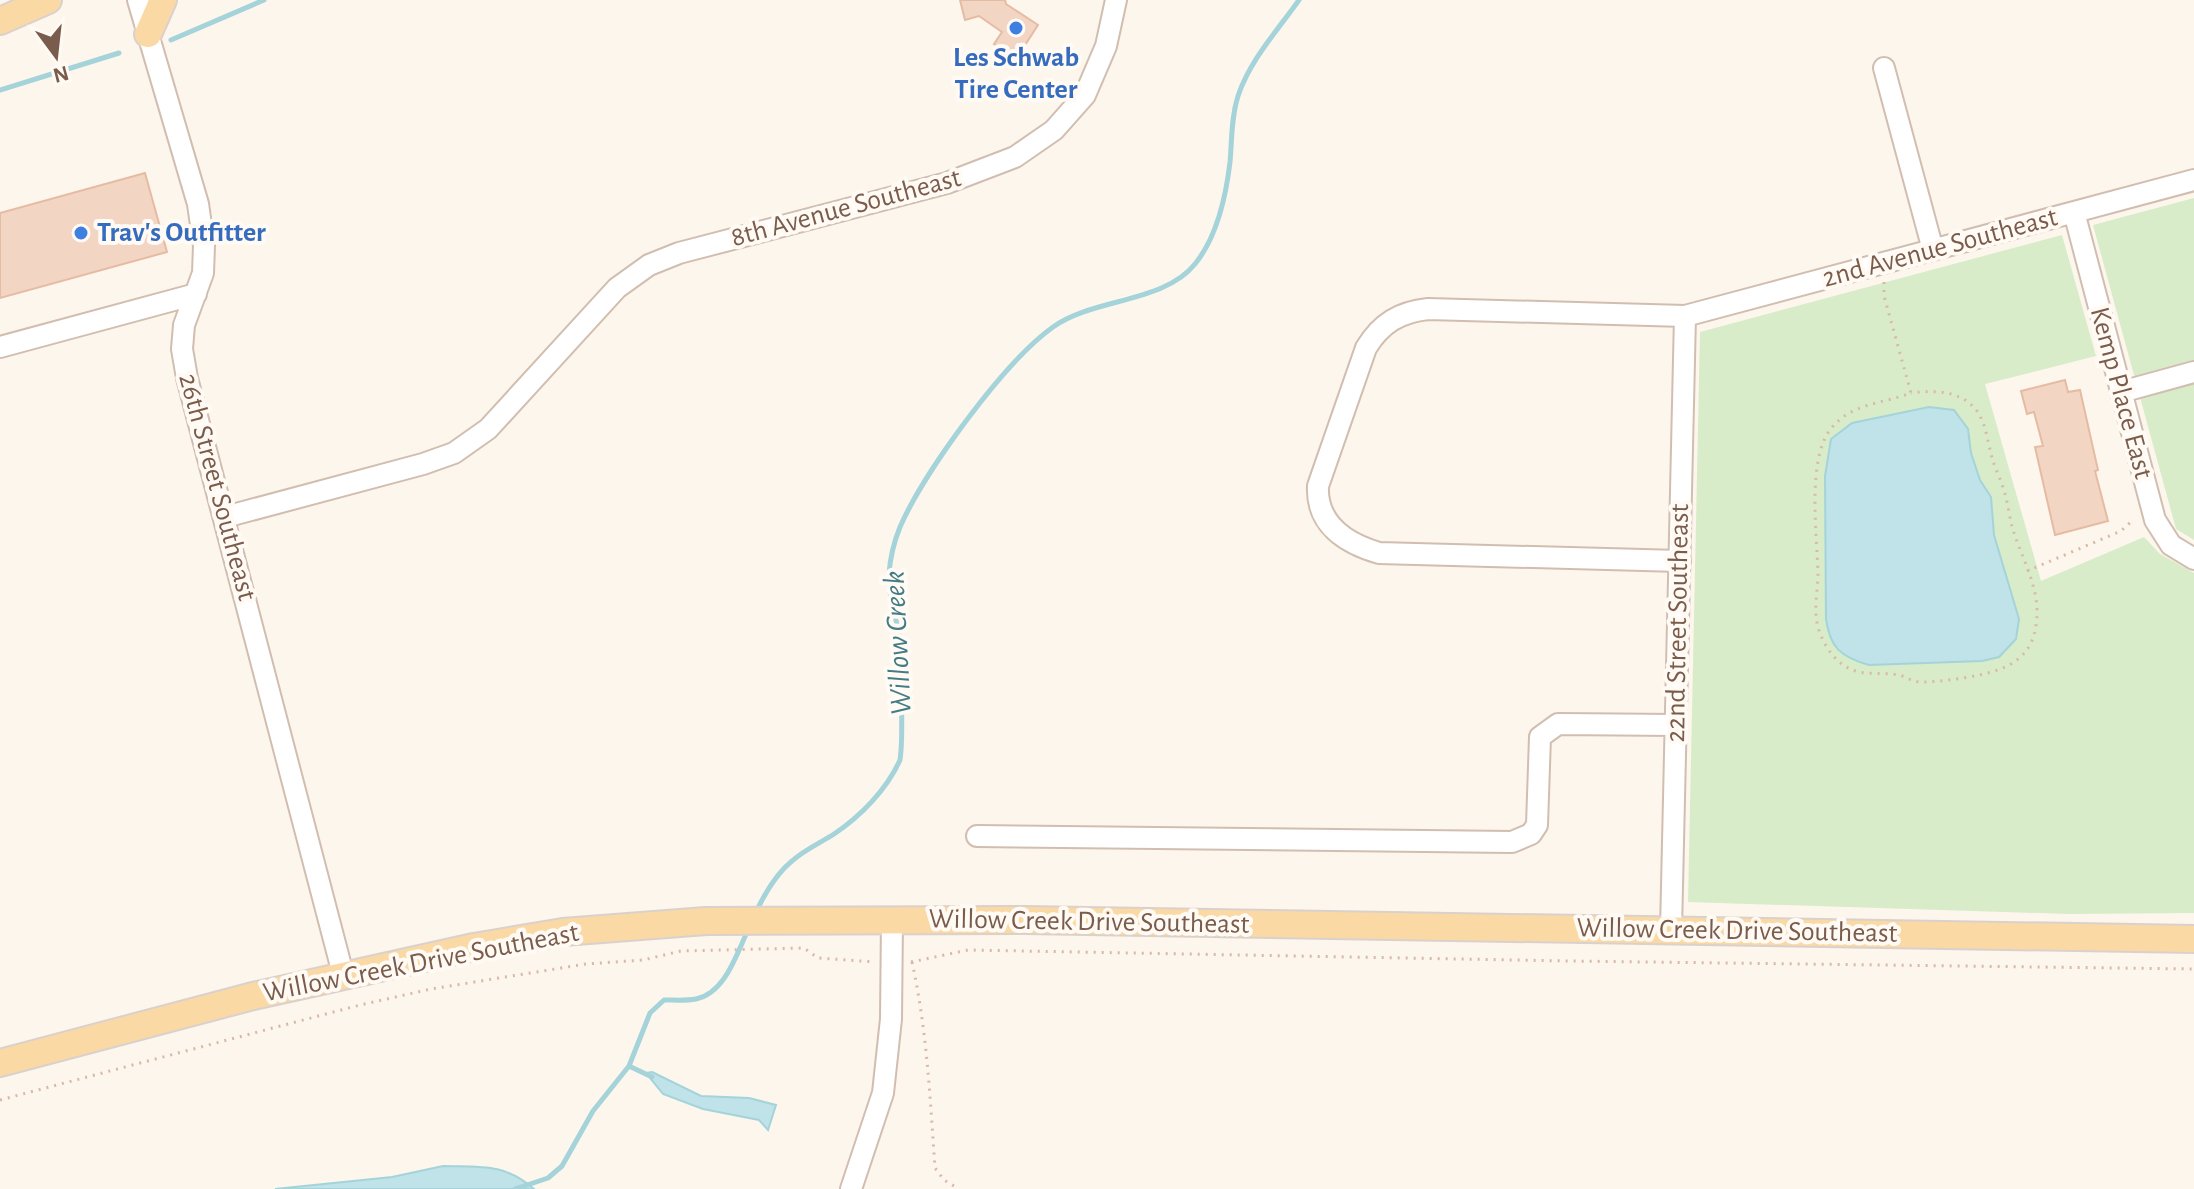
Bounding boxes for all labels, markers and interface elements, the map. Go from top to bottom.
north arrow [16,16,96,96]
marker: Les Schwab Tire Center [1007,19,1025,37]
place label: Les Schwab Tire Center [953,44,1079,104]
text: N [51,62,71,87]
street label: 8th Avenue Southeast [728,164,964,252]
street label: 2nd Avenue Southeast [1820,203,2060,293]
place label: Trav's Outfitter [97,219,266,247]
marker: Trav's Outfitter [72,224,90,242]
street label: Kemp Place East [2085,304,2157,482]
street label: 26th Street Southeast [173,370,261,604]
street label: 22nd Street Southeast [1662,503,1694,743]
water label: Willow Creek [879,570,917,716]
street label: Willow Creek Drive Southeast [928,905,1250,939]
street label: Willow Creek Drive Southeast [1576,914,1898,948]
street label: Willow Creek Drive Southeast [261,919,581,1007]

